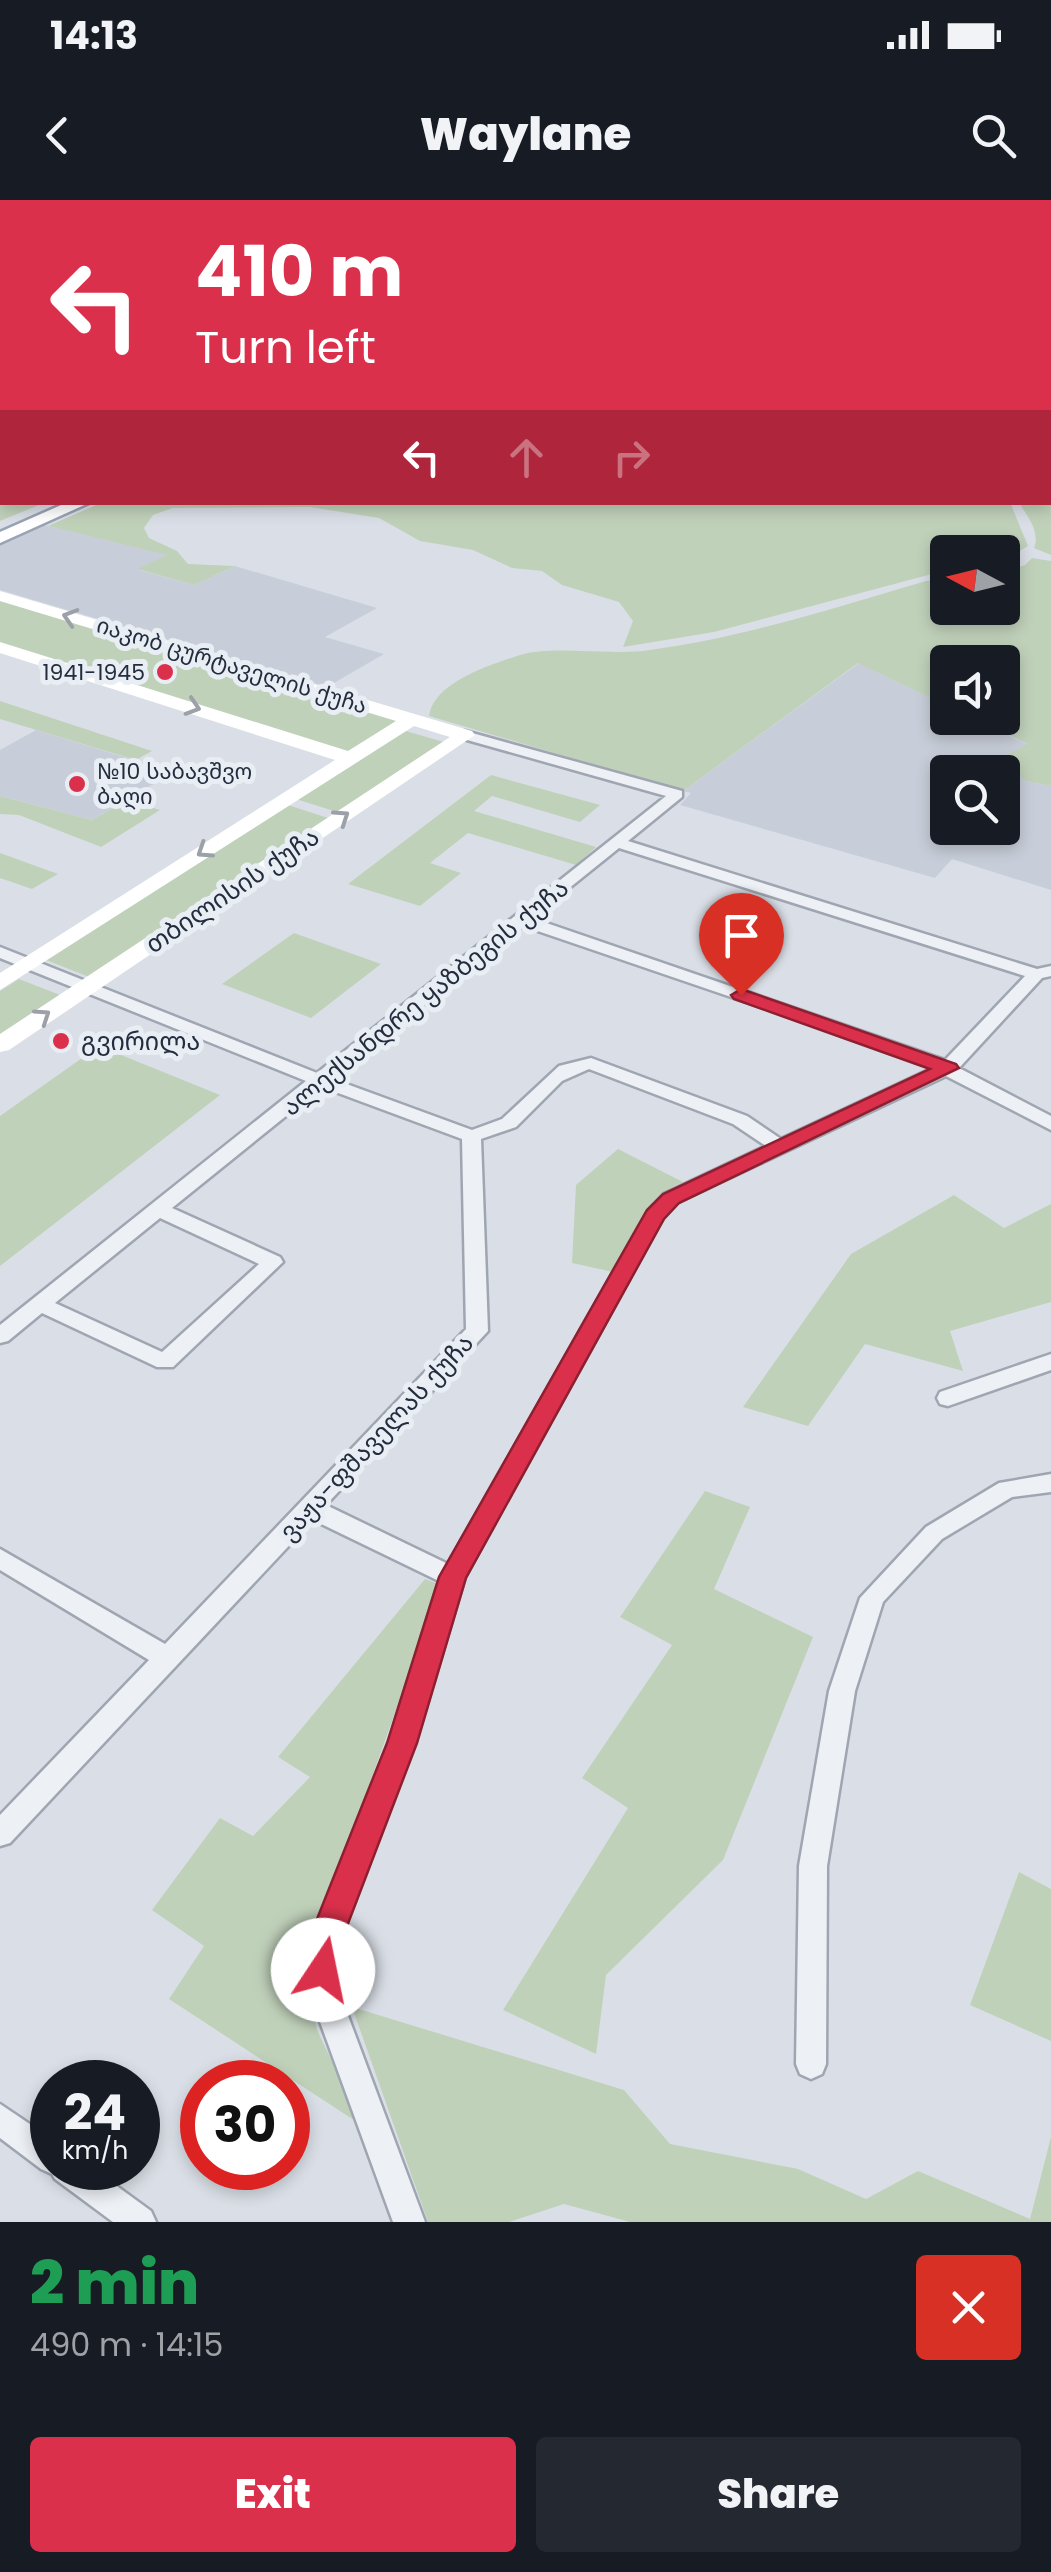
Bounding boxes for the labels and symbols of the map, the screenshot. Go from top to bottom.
north arrow [930,535,1020,625]
one-way arrow [62,608,79,629]
street label: იაკობ ცურტაველის ქუჩა [93,610,371,721]
place label: 1941-1945 [43,657,145,688]
marker: 1941-1945 [154,661,176,683]
one-way arrow [184,695,201,716]
place label: №10 საბავშვო ბაღი [97,756,252,812]
marker: №10 საბავშვო ბაღი [66,773,88,795]
one-way arrow [331,811,350,829]
street label: თბილისის ქუჩა [138,819,326,962]
one-way arrow [197,839,215,858]
street label: ალექსანდრე ყაზბეგის ქუჩა [275,871,576,1124]
pin [699,893,784,996]
one-way arrow [32,1010,51,1028]
place label: გვირილა [81,1024,200,1059]
marker: გვირილა [50,1030,72,1052]
street label: ვაჟა-ფშაველას ქუჩა [271,1326,482,1548]
position arrow [271,1918,375,2022]
speed limit sign: 30 [180,2060,310,2190]

